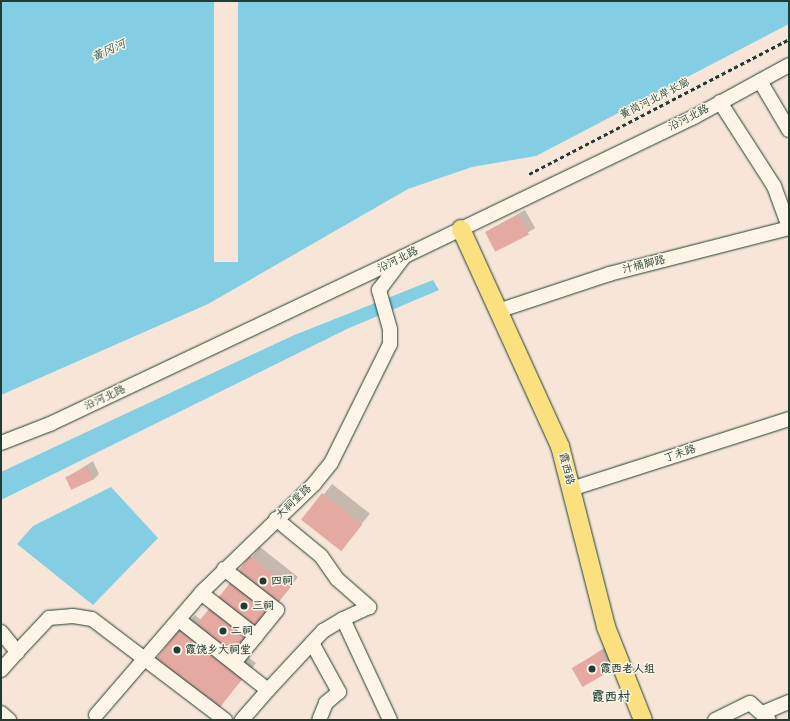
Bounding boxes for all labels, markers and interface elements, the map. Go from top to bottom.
water label: 黄冈河 [90,37,128,65]
street label: 黄岗河北岸长廊 [618,76,692,122]
street label: 沿河北路 [666,102,712,134]
street label: 沿河北路 [375,244,421,276]
street label: 汁桶脚路 [621,253,667,277]
street label: 沿河北路 [82,383,128,413]
street label: 丁未路 [662,443,698,465]
street label: 霞西路 [555,451,577,487]
street label: 大祠堂路 [273,482,315,522]
place label: 四祠 [271,574,293,588]
marker: 四祠 [258,576,268,586]
place label: 三祠 [252,599,274,613]
marker: 三祠 [239,601,249,611]
place label: 二祠 [231,624,253,638]
marker: 二祠 [218,626,228,636]
place label: 霞饶乡大祠堂 [185,643,251,657]
marker: 霞饶乡大祠堂 [172,645,182,655]
place label: 霞西老人组 [600,662,655,676]
marker: 霞西老人组 [587,664,597,674]
district label: 霞西村 [592,689,630,705]

